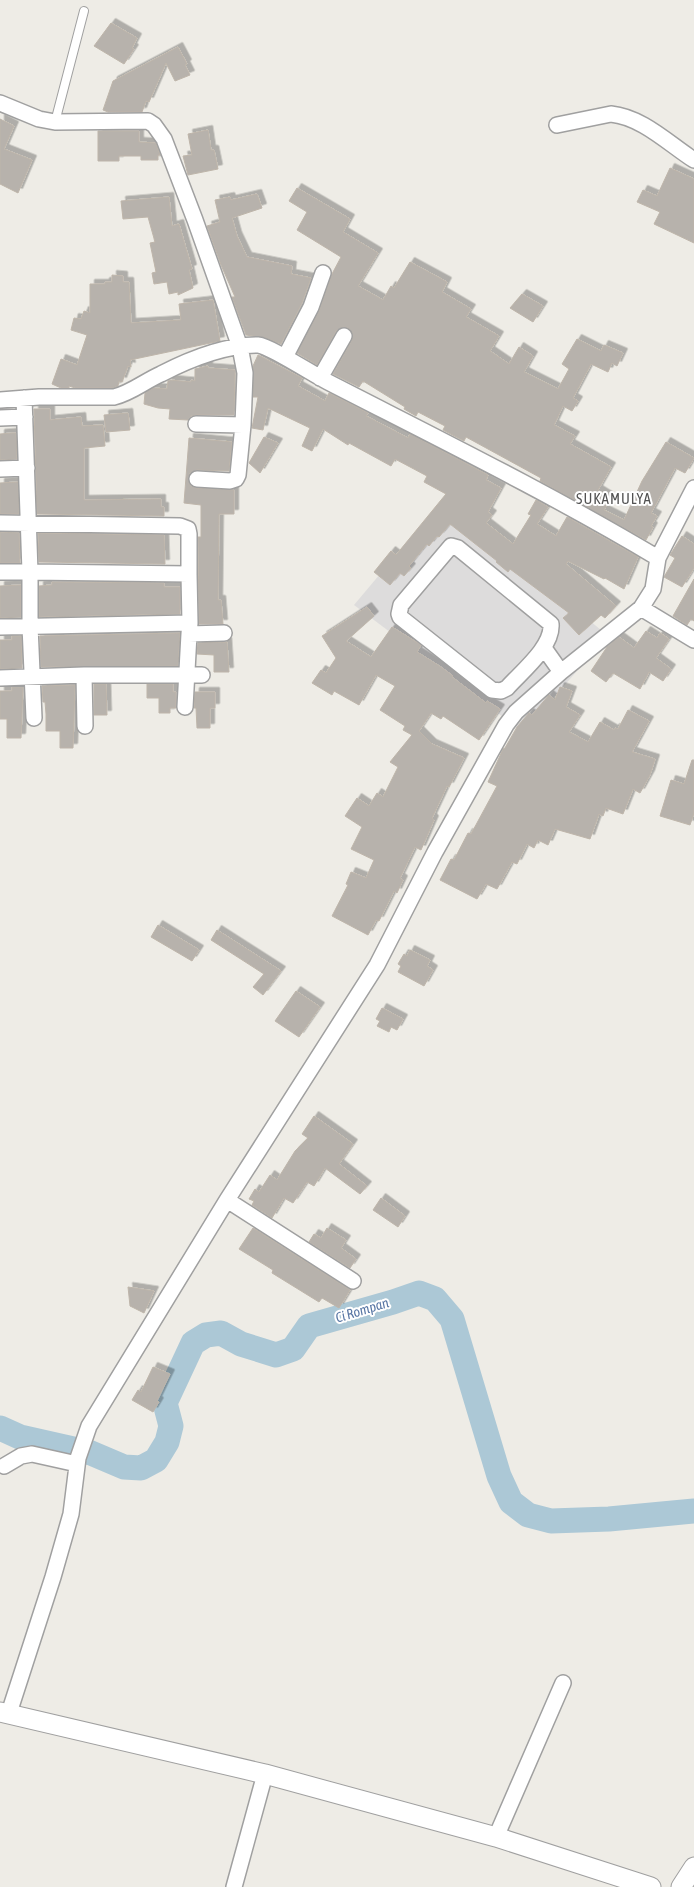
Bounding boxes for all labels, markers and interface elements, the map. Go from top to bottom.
district label: SUKAMULYA [576,490,652,507]
water label: Ci Rompan [333,1294,391,1326]

